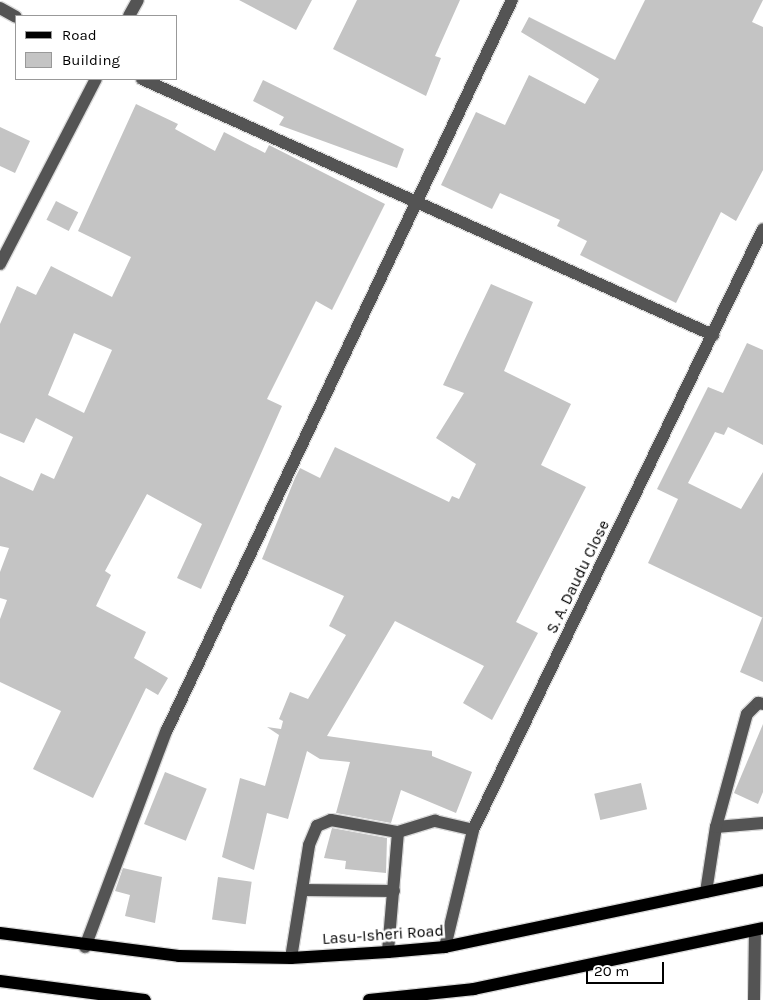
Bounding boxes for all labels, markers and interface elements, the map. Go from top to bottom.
legend [15,15,178,80]
text: Road [62,26,97,44]
text: Building [62,51,120,69]
street label: S. A. Daudu Close [542,517,614,637]
street label: Lasu-Isheri Road [322,921,444,949]
scale bar [588,952,666,984]
text: 20 m [594,962,629,980]

